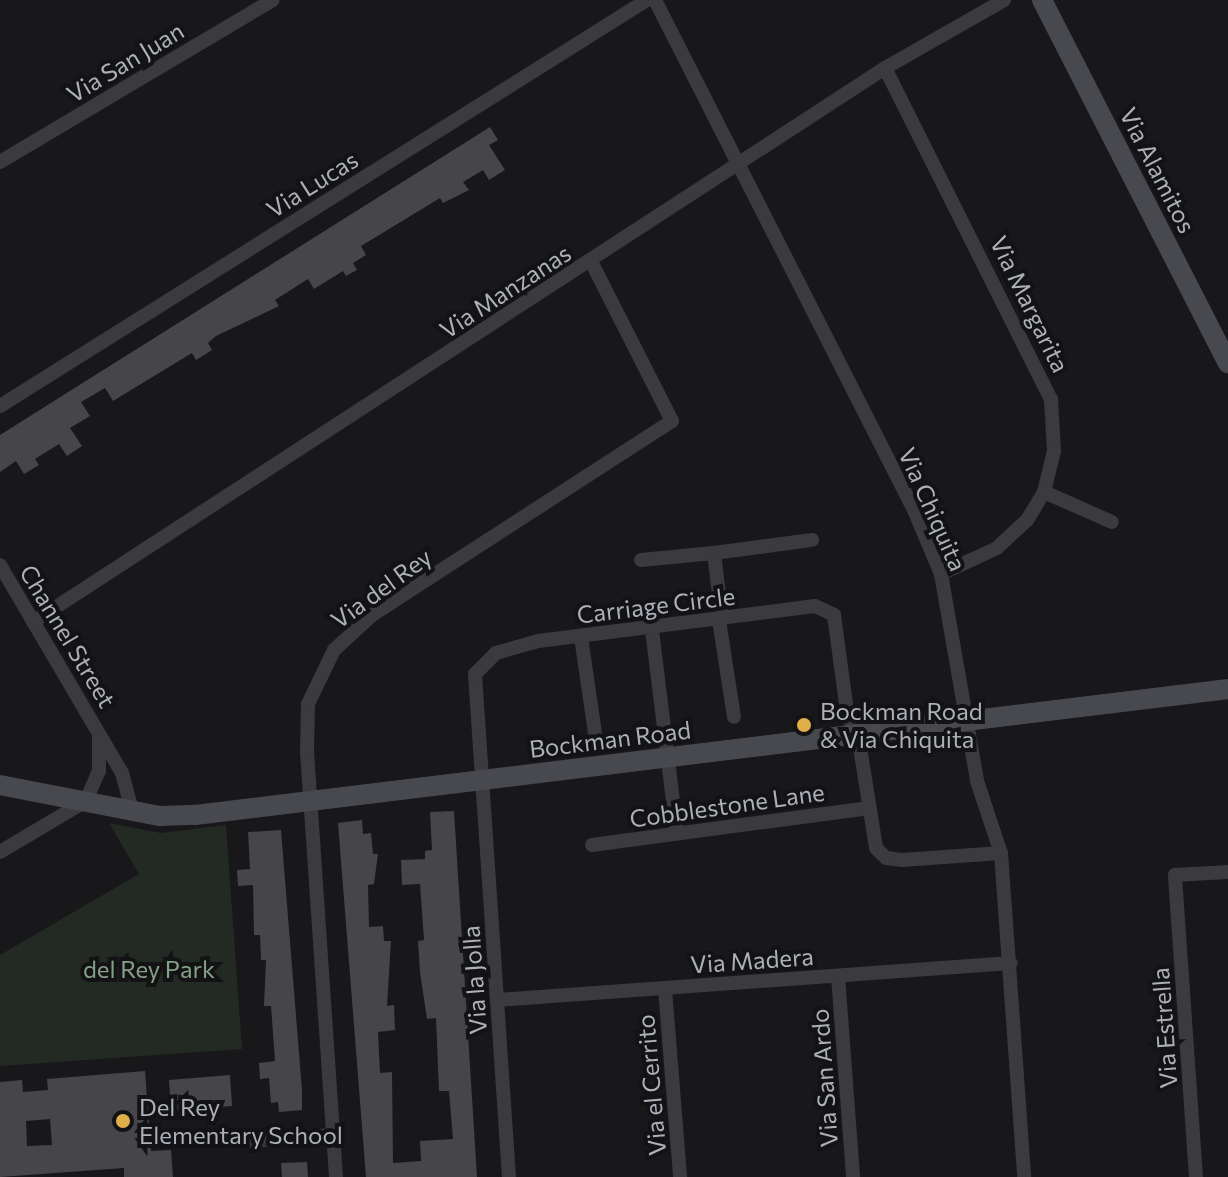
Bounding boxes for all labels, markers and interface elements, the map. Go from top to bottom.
street label: Via San Juan [61,16,189,108]
street label: Via Alamitos [1114,103,1202,237]
street label: Via Lucas [261,145,363,223]
street label: Via Margarita [985,231,1075,377]
street label: Via Manzanas [434,238,576,344]
street label: Via Chiquita [893,443,973,575]
street label: Via del Rey [325,542,437,634]
street label: Channel Street [14,559,122,713]
street label: Carriage Circle [575,581,737,629]
place label: Bockman Road & Via Chiquita [820,697,983,753]
street label: Bockman Road [528,715,692,763]
marker: Bockman Road & Via Chiquita [795,716,813,734]
street label: Cobblestone Lane [628,777,826,833]
street label: Via la Jolla [456,925,492,1035]
street label: Via Madera [689,941,815,979]
park label: del Rey Park [83,955,215,983]
street label: Via Estrella [1145,967,1183,1089]
street label: Via San Ardo [805,1008,843,1148]
street label: Via el Cerrito [630,1013,672,1157]
place label: Del Rey Elementary School [139,1093,343,1149]
marker: Del Rey Elementary School [114,1112,132,1130]

